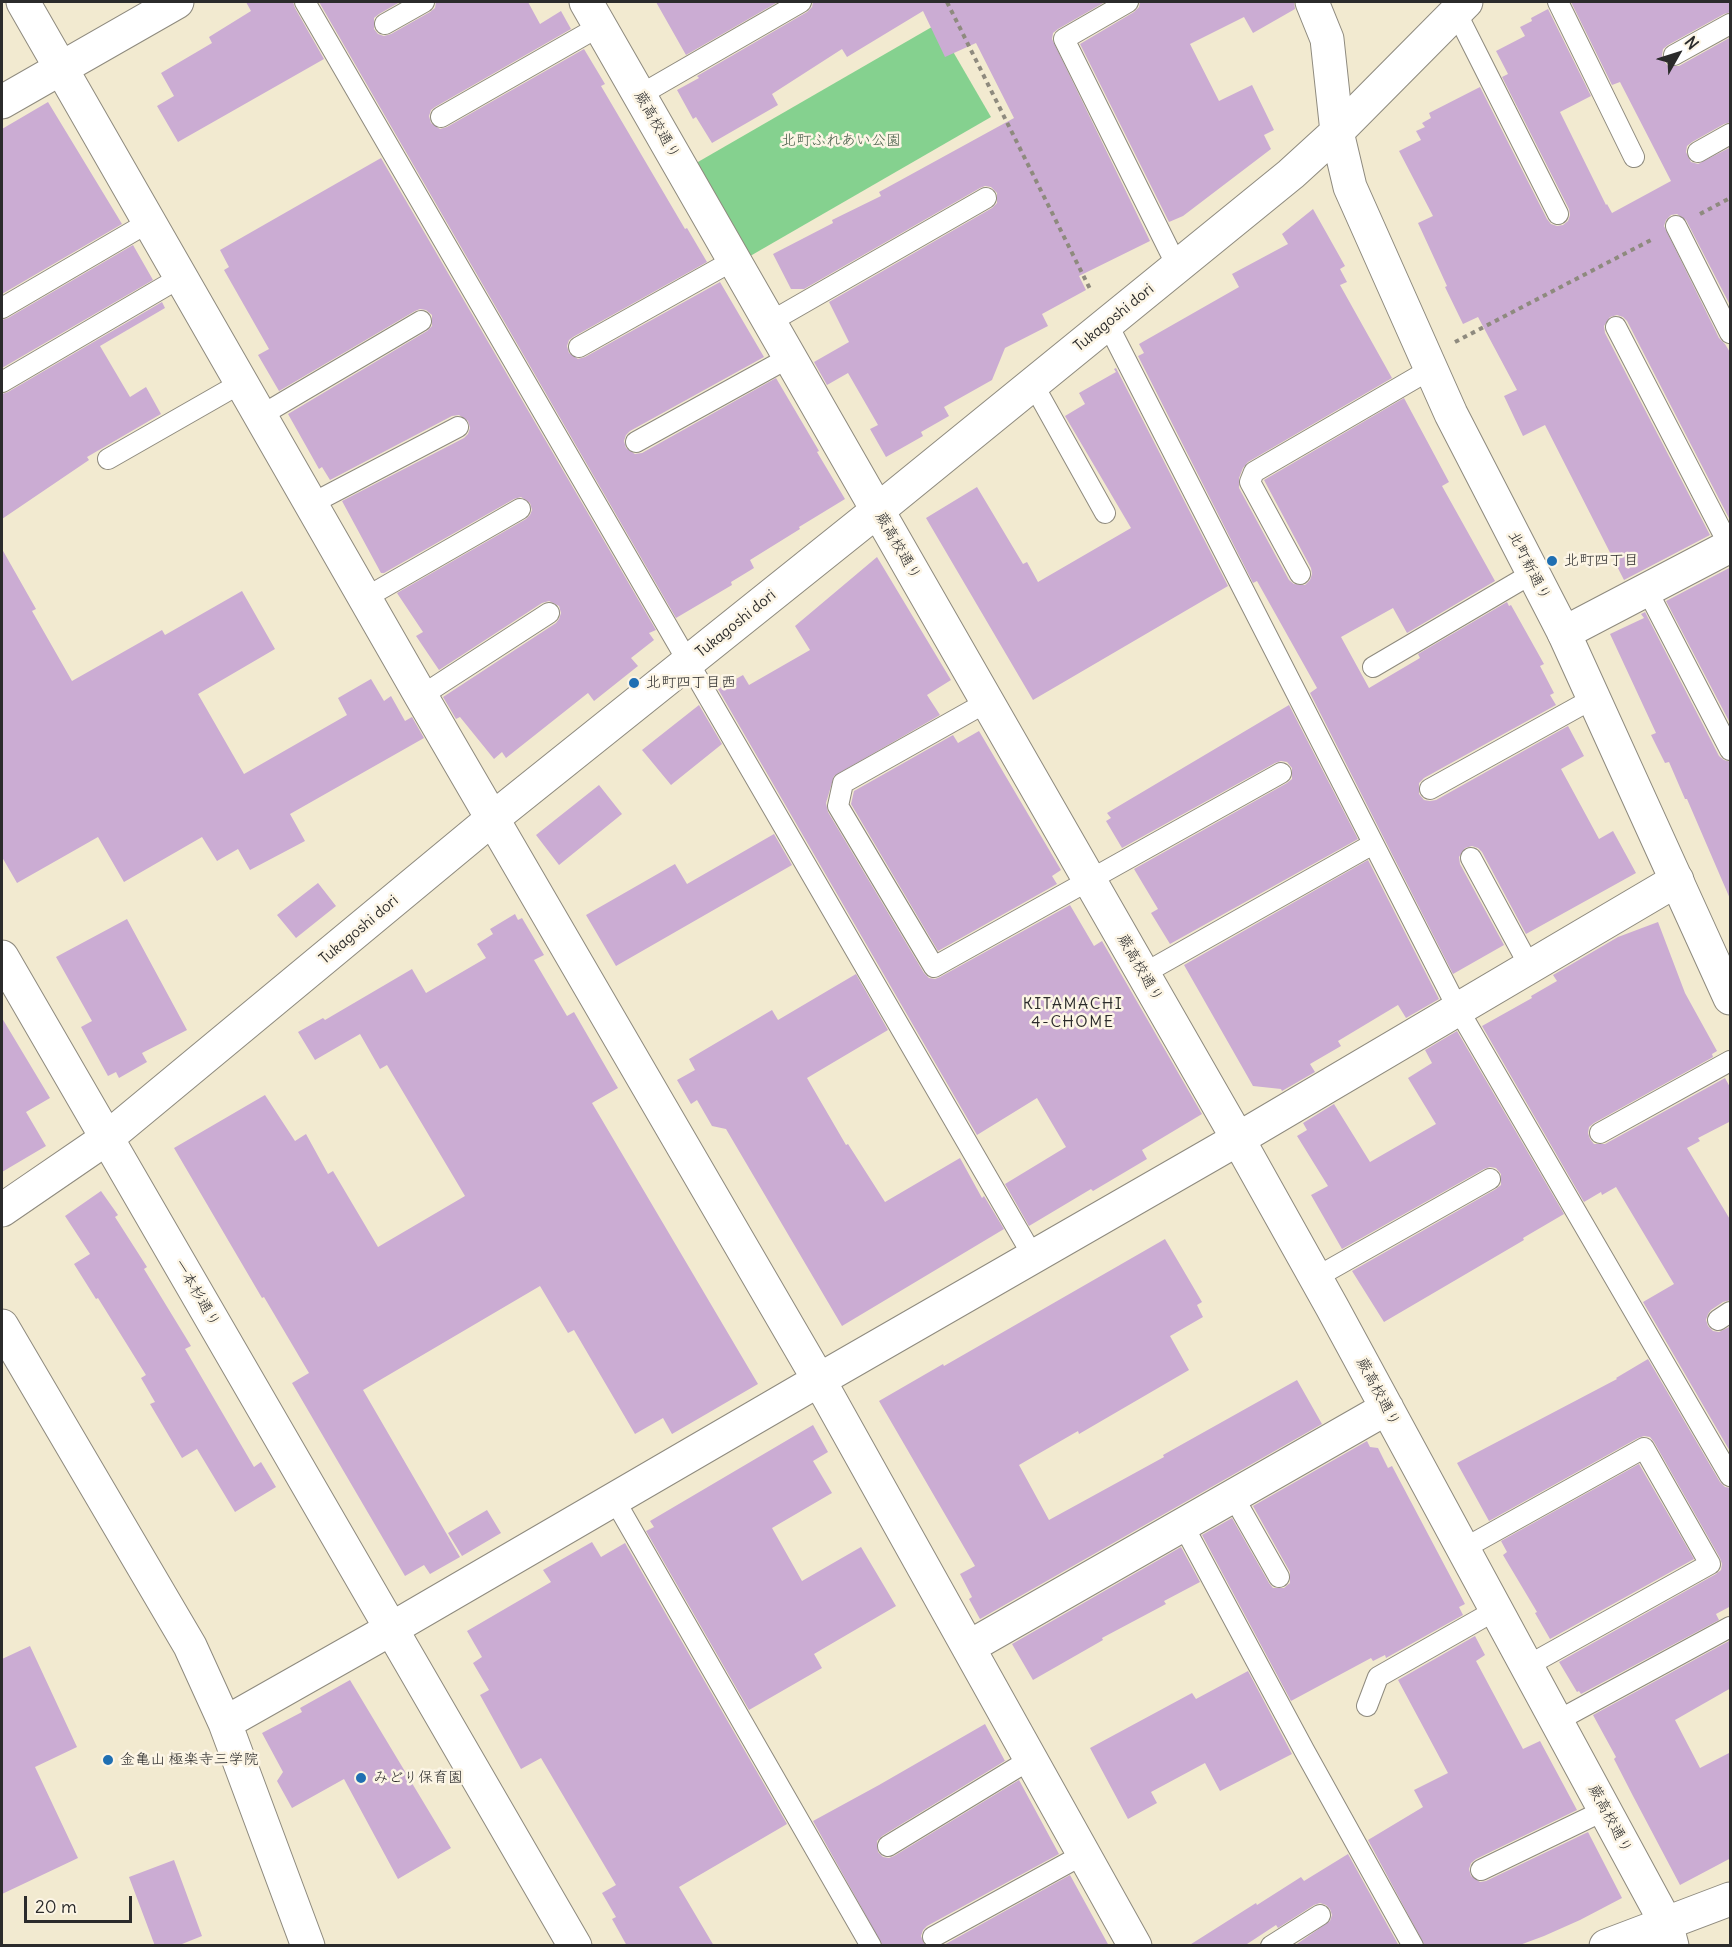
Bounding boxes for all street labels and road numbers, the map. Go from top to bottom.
street label: 蕨高校通り [630,88,684,162]
street label: Tukagoshi dori [1070,280,1158,356]
street label: 蕨高校通り [871,509,925,583]
street label: 北町新通り [1504,529,1554,603]
street label: Tukagoshi dori [692,586,780,662]
street label: Tukagoshi dori [316,892,402,968]
street label: 蕨高校通り [1113,931,1167,1005]
street label: 一本杉通り [170,1256,224,1330]
street label: 蕨高校通り [1352,1355,1404,1429]
street label: 蕨高校通り [1584,1782,1636,1856]

